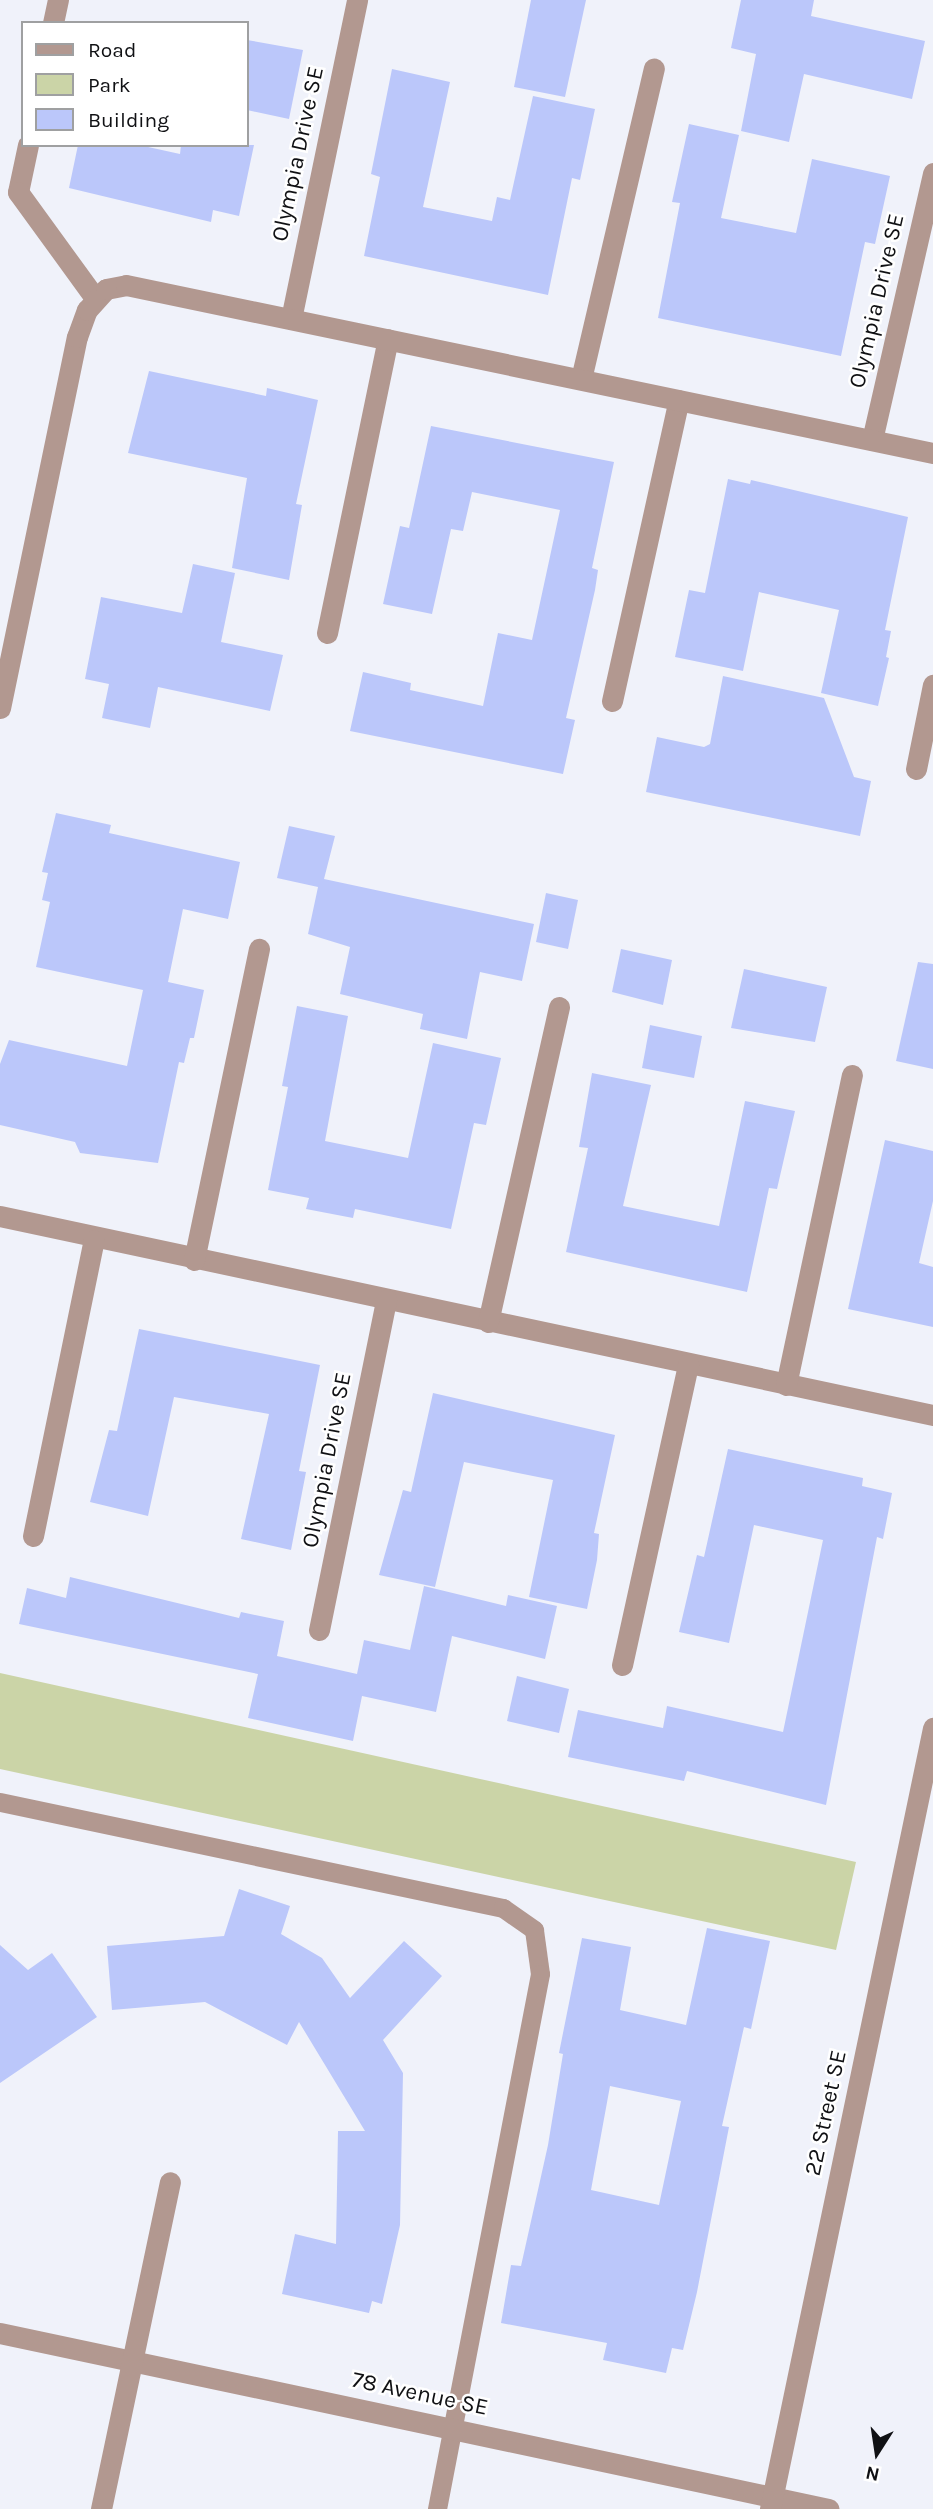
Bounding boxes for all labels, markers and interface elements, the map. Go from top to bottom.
legend [21,21,248,147]
text: Road [88,38,136,62]
street label: Olympia Drive SE [266,64,330,244]
text: Park [88,73,131,97]
text: Building [88,108,169,132]
street label: Olympia Drive SE [844,211,910,391]
street label: Olympia Drive SE [296,1370,358,1550]
street label: 22 Street SE [799,2048,853,2178]
street label: 78 Avenue SE [349,2366,491,2422]
north arrow [842,2418,912,2488]
text: N [864,2461,882,2486]

